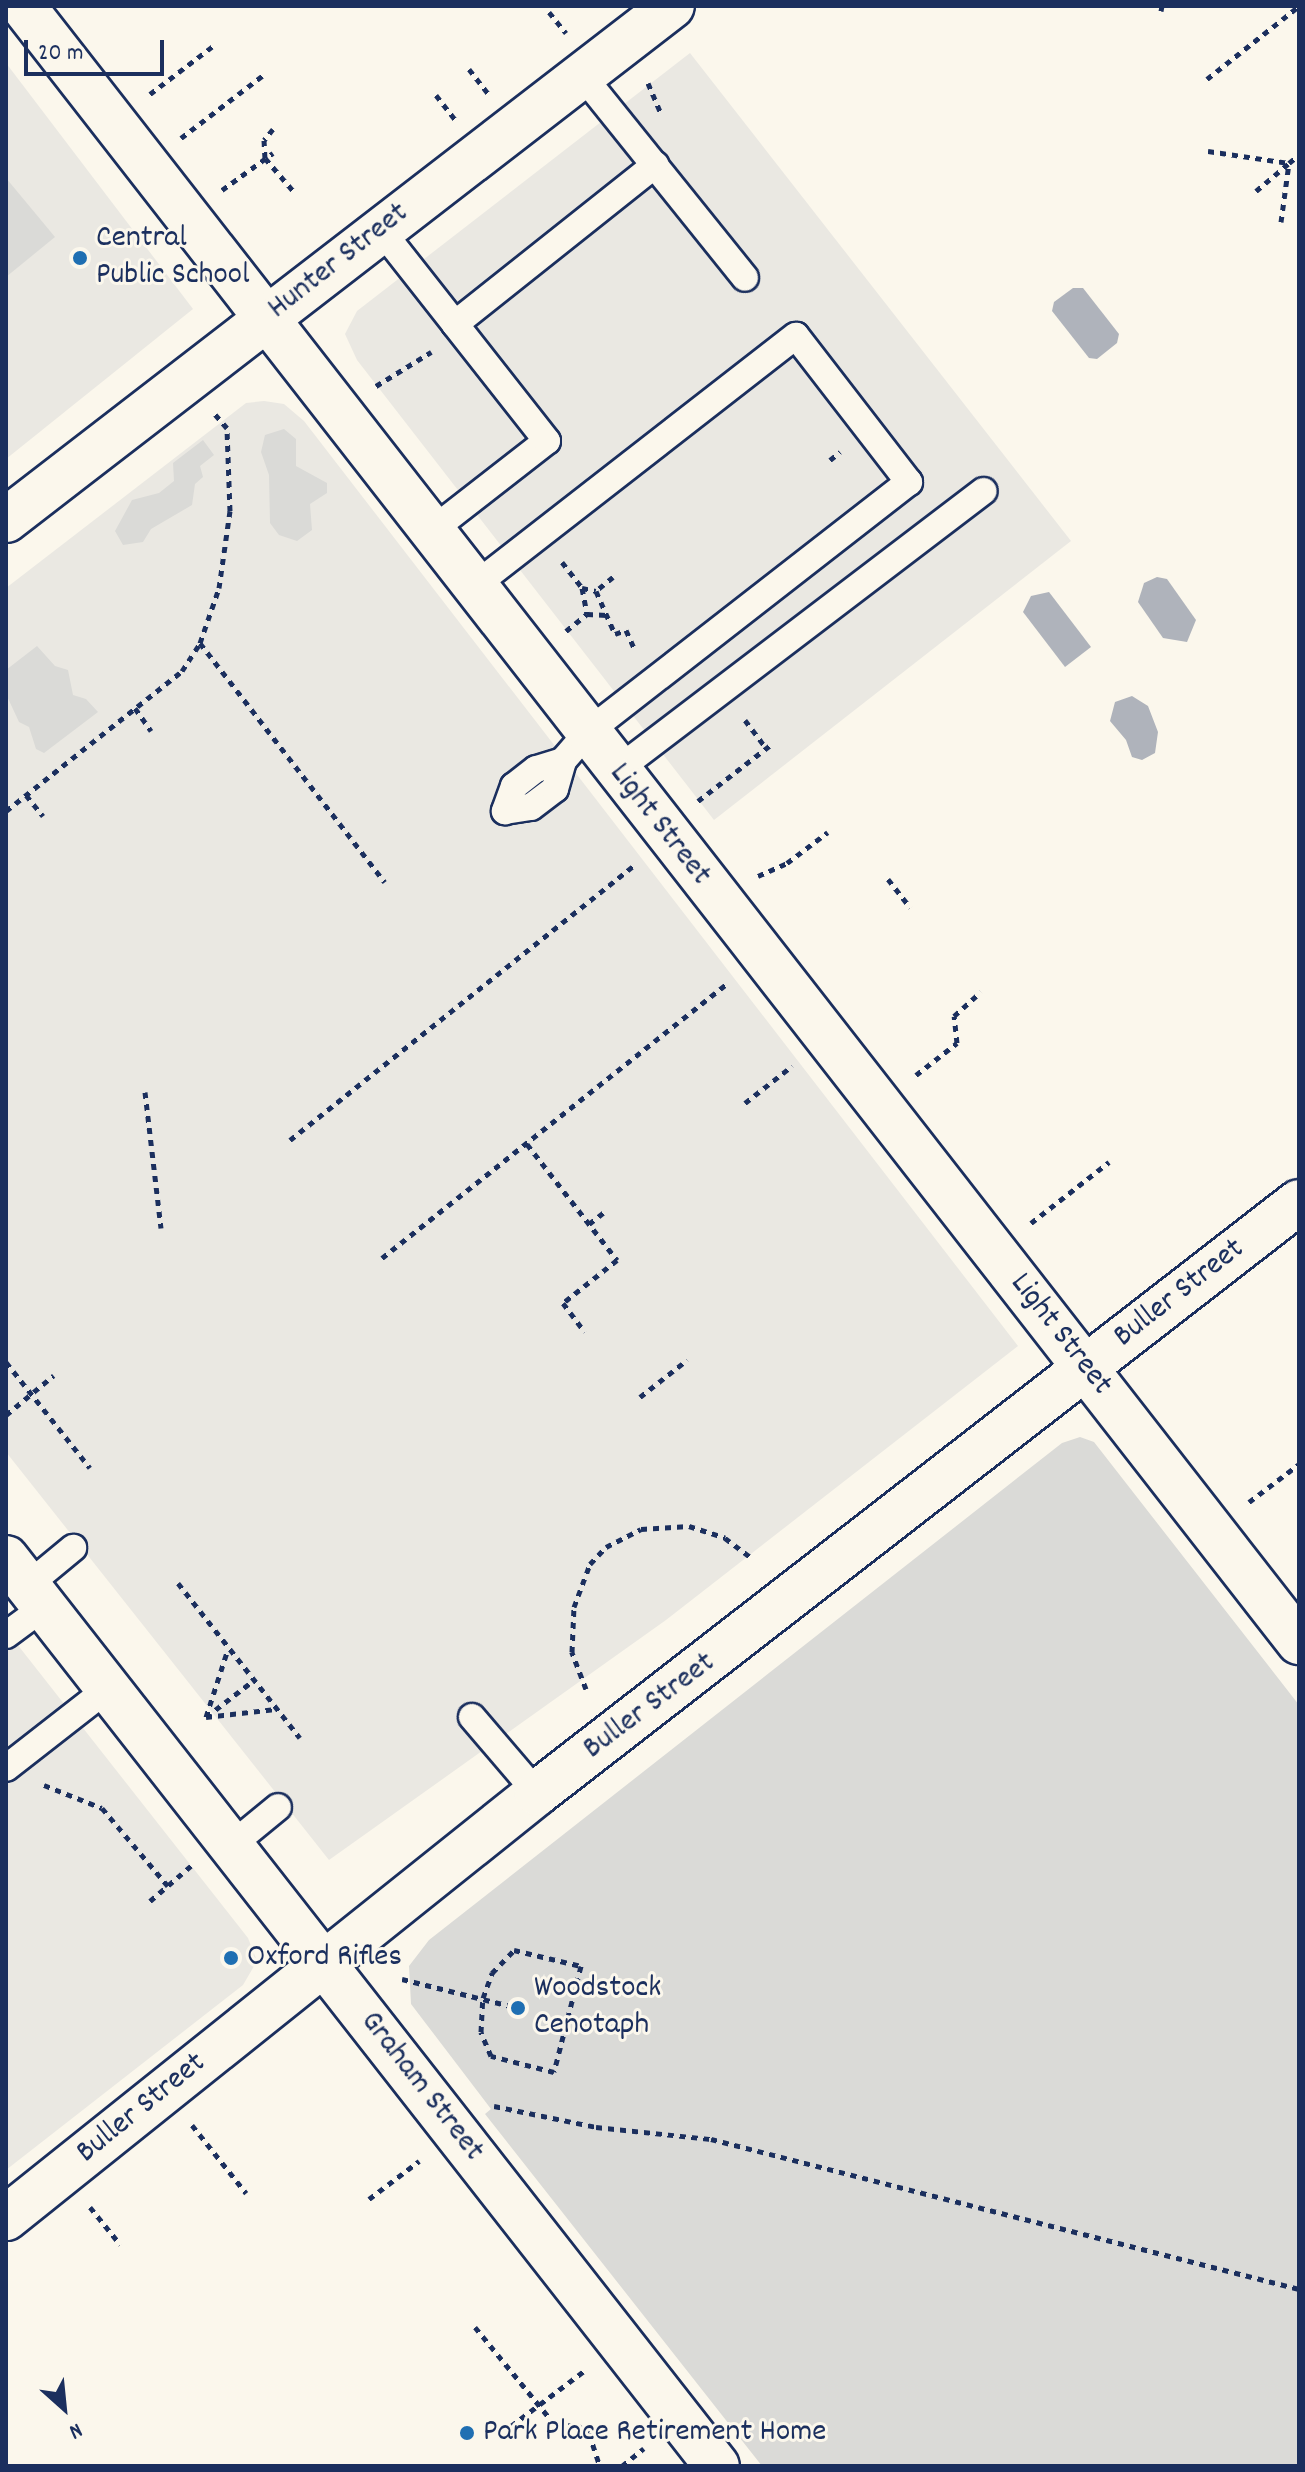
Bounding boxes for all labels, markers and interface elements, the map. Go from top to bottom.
scale bar [28,24,168,74]
text: 20 m [38,37,84,71]
street label: Hunter Street [261,195,417,329]
place label: Central Public School [96,221,250,296]
marker: Central Public School [71,249,89,267]
street label: Light Street [599,756,719,894]
street label: Buller Street [1107,1231,1253,1357]
street label: Light Street [1000,1266,1120,1404]
street label: Buller Street [576,1645,724,1769]
place label: Oxford Rifles [247,1939,402,1977]
marker: Oxford Rifles [222,1949,240,1967]
place label: Woodstock Cenotaph [534,1971,661,2046]
marker: Woodstock Cenotaph [509,1999,527,2017]
street label: Graham Street [351,2004,491,2170]
street label: Buller Street [70,2045,214,2173]
north arrow [24,2368,104,2448]
text: N [63,2414,87,2446]
place label: Park Place Retirement Home [483,2414,826,2452]
marker: Park Place Retirement Home [458,2424,476,2442]

